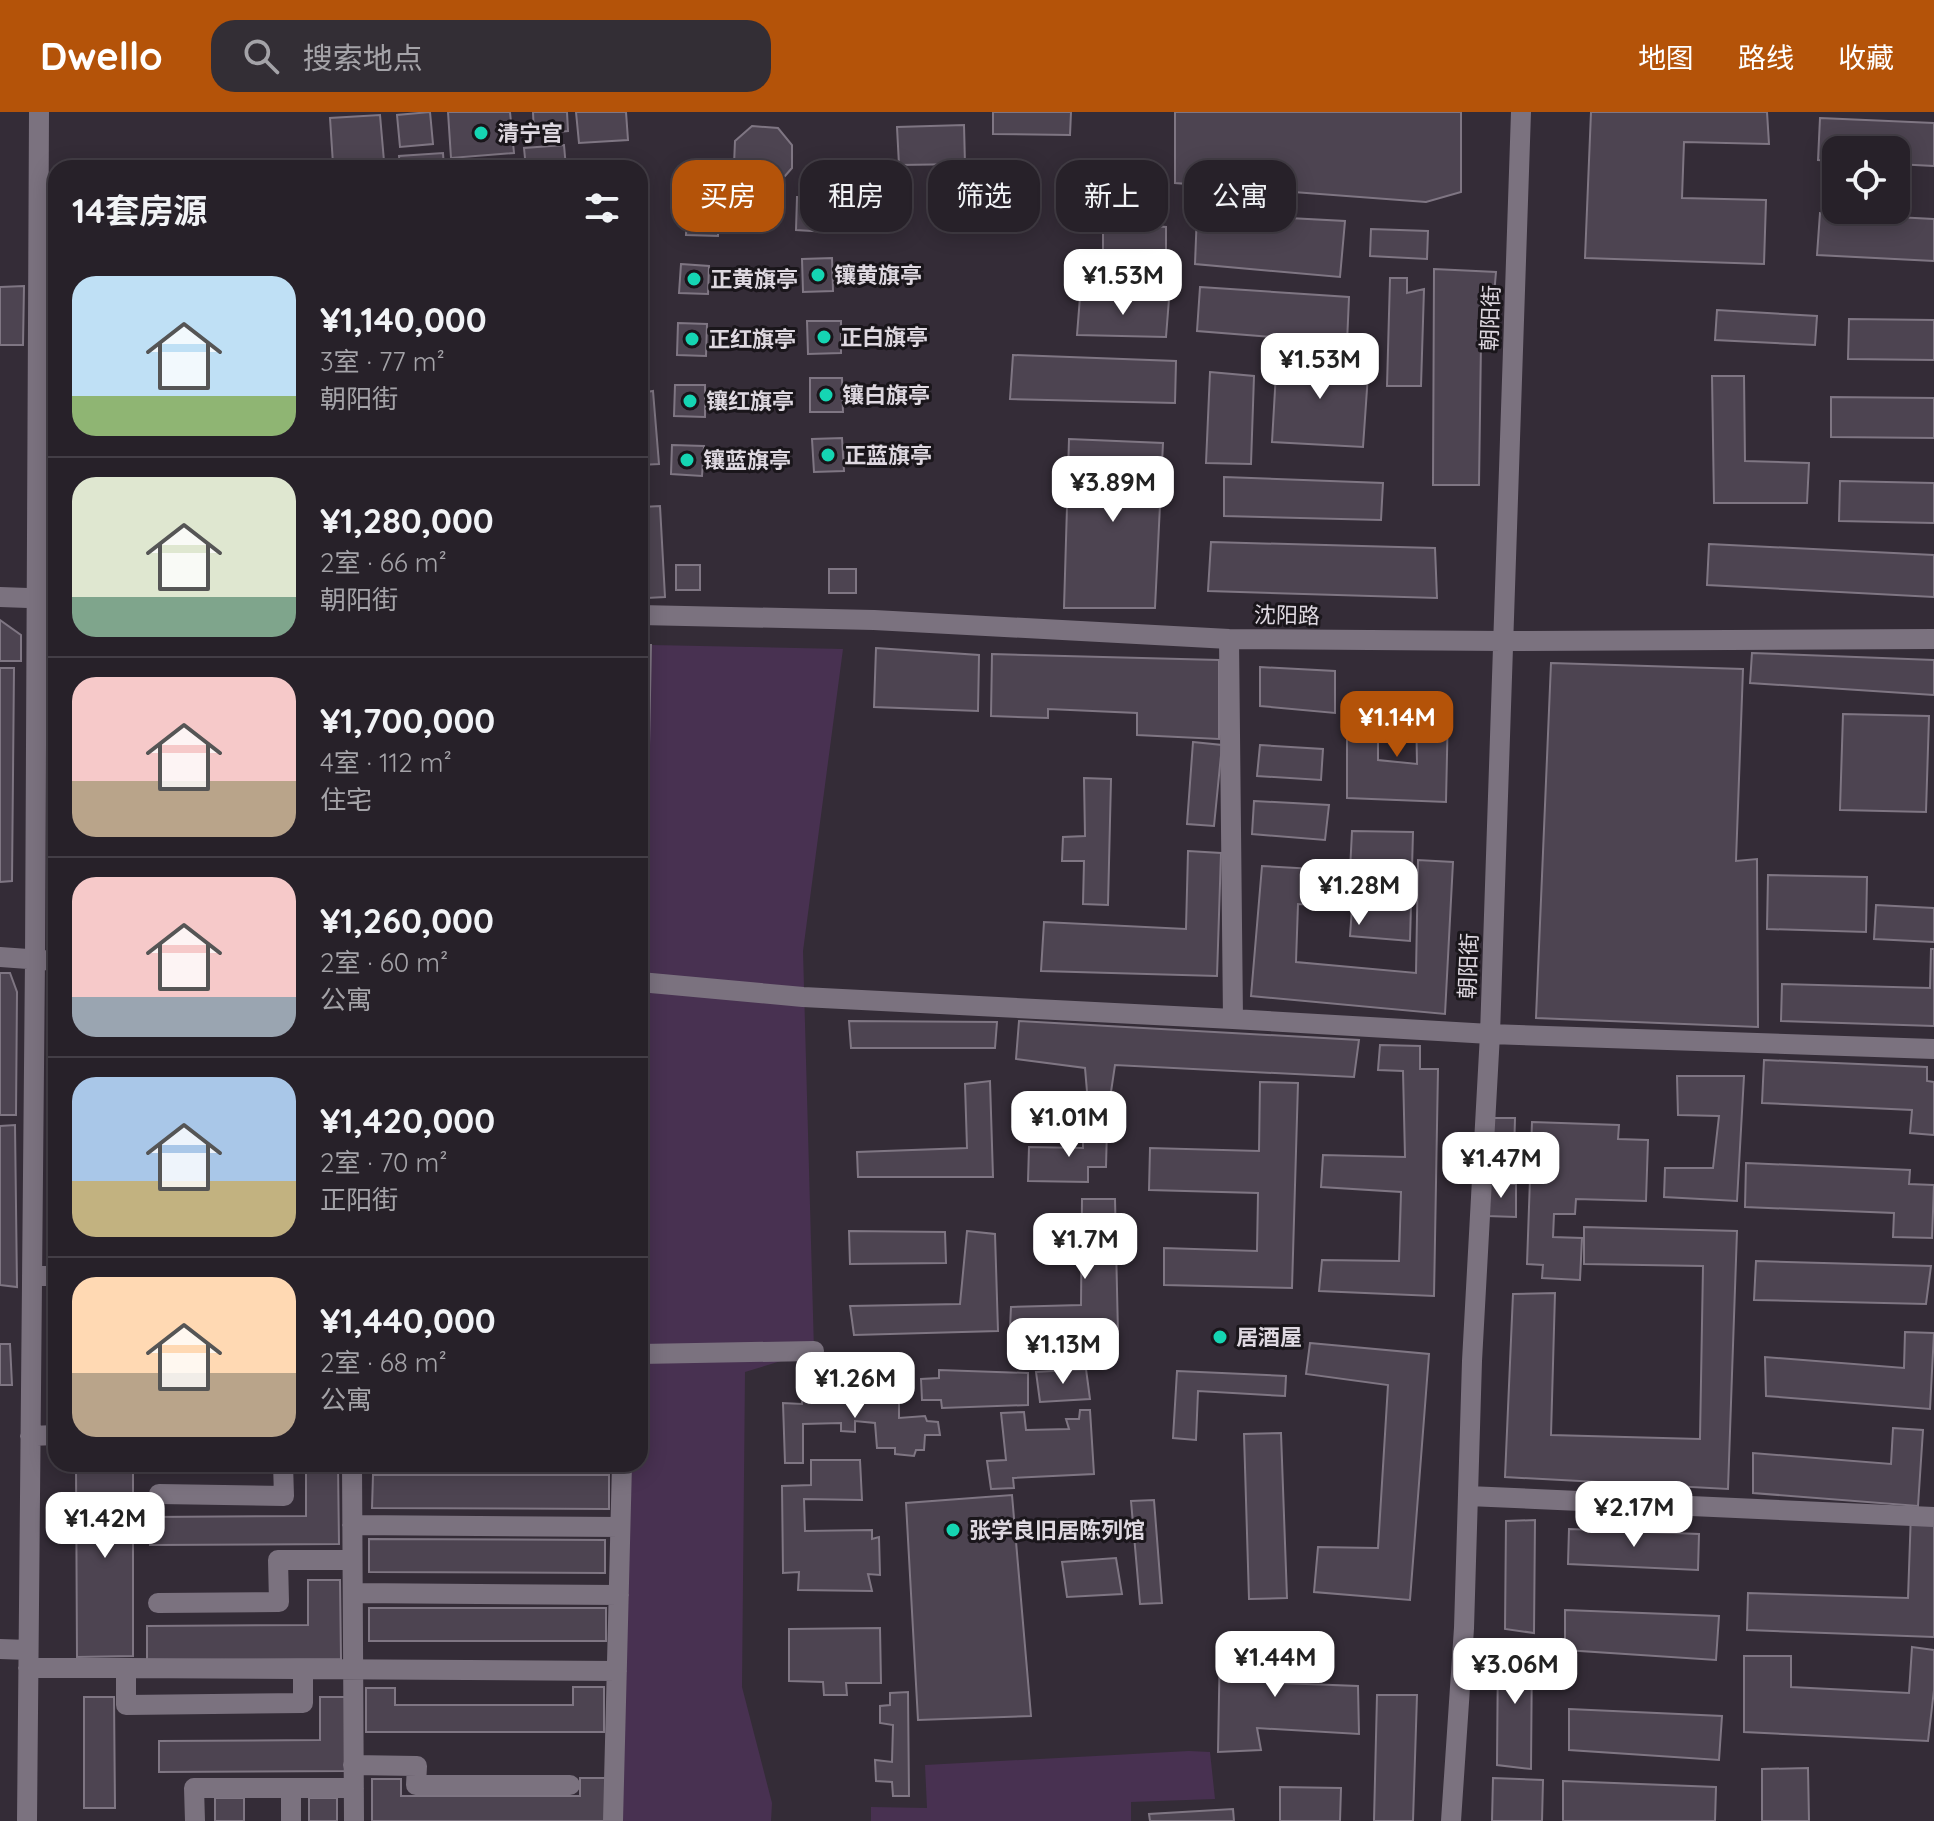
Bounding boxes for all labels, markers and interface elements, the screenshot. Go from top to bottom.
search box [211,20,771,92]
text: Dwello [40,32,163,80]
icon: search [239,34,283,78]
text: 搜索地点 [303,39,423,77]
text: 地图 [1638,40,1694,75]
text: 路线 [1738,40,1794,75]
text: 收藏 [1838,40,1894,75]
place label: 清宁宫 [497,119,563,147]
marker: 清宁宫 [472,124,490,142]
map controls [1822,136,1910,224]
button: locate [1822,136,1910,224]
chip: 买房 [672,160,784,232]
chip: 租房 [800,160,912,232]
chip: 筛选 [928,160,1040,232]
chip: 新上 [1056,160,1168,232]
chip: 公寓 [1184,160,1296,232]
icon: filters [580,186,624,230]
text: 14套房源 [72,189,207,232]
pin: ¥1.53M [1058,249,1188,317]
text: ¥1.53M [1082,258,1164,291]
place label: 镶黄旗亭 [834,261,922,289]
place label: 正黄旗亭 [710,265,798,293]
marker: 镶黄旗亭 [809,266,827,284]
marker: 正黄旗亭 [685,270,703,288]
street label: 朝阳街 [1475,285,1505,351]
text: ¥1,140,000 [320,298,487,341]
icon: home [136,308,232,404]
place label: 正白旗亭 [840,323,928,351]
place label: 正红旗亭 [708,325,796,353]
marker: 正白旗亭 [815,328,833,346]
marker: 正红旗亭 [683,330,701,348]
pin: ¥1.53M [1255,333,1385,401]
text: ¥1.53M [1279,342,1361,375]
text: 3室 · 77 m² [320,345,445,378]
place label: 镶白旗亭 [842,381,930,409]
text: 朝阳街 [320,382,398,415]
marker: 镶白旗亭 [817,386,835,404]
place label: 镶红旗亭 [706,387,794,415]
marker: 镶红旗亭 [681,392,699,410]
place label: 正蓝旗亭 [844,441,932,469]
place label: 镶蓝旗亭 [703,446,791,474]
marker: 正蓝旗亭 [819,446,837,464]
marker: 镶蓝旗亭 [678,451,696,469]
pin: ¥3.89M [1048,456,1178,524]
text: ¥3.89M [1070,465,1156,498]
text: ¥1,280,000 [320,499,494,542]
icon: home [136,509,232,605]
text: 2室 · 66 m² [320,546,447,579]
text: 朝阳街 [320,583,398,616]
street label: 沈阳路 [1254,600,1320,630]
pin: ¥1.14M [1332,691,1462,759]
text: ¥1,700,000 [320,699,495,742]
text: ¥1.14M [1358,700,1436,733]
icon: home [136,709,232,805]
text: 4室 · 112 m² [320,746,452,779]
text: 住宅 [320,783,372,816]
pin: ¥1.28M [1294,859,1424,927]
text: ¥1.28M [1318,868,1400,901]
text: ¥1,260,000 [320,899,494,942]
icon: home [136,909,232,1005]
street label: 朝阳街 [1453,933,1483,999]
text: 2室 · 60 m² [320,946,448,979]
text: 公寓 [320,983,372,1016]
pin: ¥1.01M [1004,1091,1134,1159]
text: ¥1,420,000 [320,1099,495,1142]
text: ¥1.01M [1029,1100,1109,1133]
icon: home [136,1109,232,1205]
pin: ¥1.47M [1436,1132,1566,1200]
text: ¥1.47M [1460,1141,1542,1174]
text: 2室 · 70 m² [320,1146,448,1179]
text: 正阳街 [320,1183,398,1216]
pin: ¥1.7M [1029,1213,1141,1281]
text: ¥1.7M [1051,1222,1119,1255]
text: ¥1,440,000 [320,1299,496,1342]
icon: home [136,1309,232,1405]
pin: ¥1.13M [998,1318,1128,1386]
place label: 居酒屋 [1236,1323,1302,1351]
text: ¥1.13M [1025,1327,1101,1360]
marker: 居酒屋 [1211,1328,1229,1346]
text: 2室 · 68 m² [320,1346,447,1379]
pin: ¥1.26M [790,1352,920,1420]
text: ¥1.26M [814,1361,896,1394]
text: 公寓 [320,1383,372,1416]
pin: ¥2.17M [1569,1481,1699,1549]
text: ¥2.17M [1593,1490,1675,1523]
pin: ¥1.42M [40,1492,170,1560]
text: ¥1.42M [64,1501,146,1534]
place label: 张学良旧居陈列馆 [969,1516,1145,1544]
marker: 张学良旧居陈列馆 [944,1521,962,1539]
pin: ¥1.44M [1210,1631,1340,1699]
pin: ¥3.06M [1450,1638,1580,1706]
text: ¥1.44M [1233,1640,1317,1673]
text: ¥3.06M [1471,1647,1559,1680]

